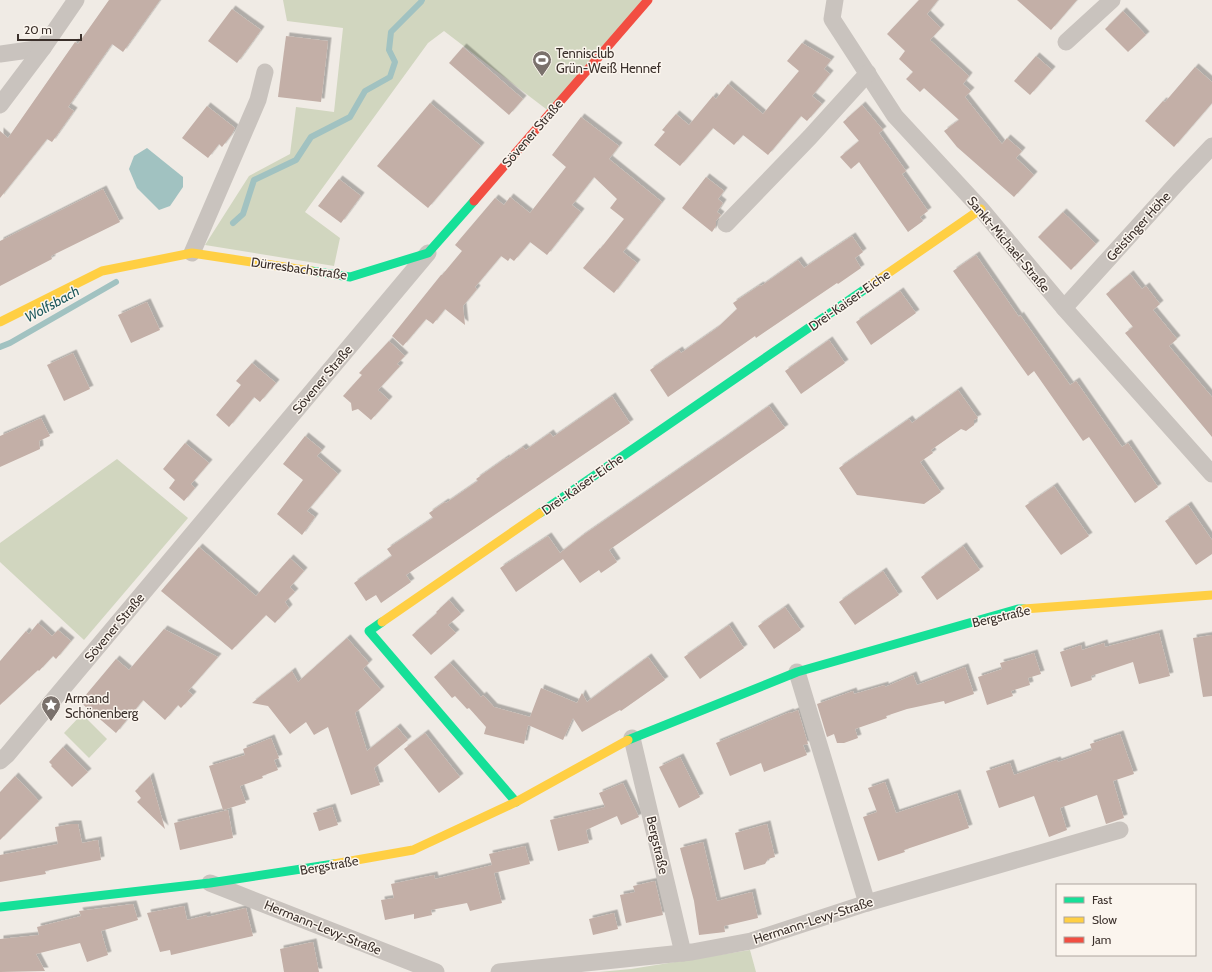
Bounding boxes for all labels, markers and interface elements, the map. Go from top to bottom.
scale bar [18,16,81,42]
text: 20 m [24,22,52,37]
place label: Tennisclub Grün-Weiß Hennef [556,45,662,76]
sports icon: Tennisclub Grün-Weiß Hennef [531,49,553,77]
street label: Sövener Straße [498,96,566,170]
street label: Geistinger Höhe [1103,188,1174,264]
street label: Sankt-Michael-Straße [964,193,1054,296]
street label: Dürresbachstraße [250,253,348,283]
street label: Drei-Kaiser-Eiche [805,266,893,334]
water label: Wolfsbach [22,282,82,326]
street label: Sövener Straße [289,341,356,417]
street label: Drei-Kaiser-Eiche [538,450,626,518]
street label: Sövener Straße [81,589,148,665]
street label: Bergstraße [970,601,1032,630]
place label: Armand Schönenberg [65,690,139,721]
place icon: Armand Schönenberg [40,694,62,722]
street label: Bergstraße [644,814,673,876]
street label: Bergstraße [299,852,360,878]
legend [1056,884,1196,956]
text: Fast [1092,892,1112,907]
street label: Hermann-Levy-Straße [751,893,875,947]
street label: Hermann-Levy-Straße [262,896,384,958]
text: Slow [1092,912,1117,927]
text: Jam [1091,932,1111,947]

